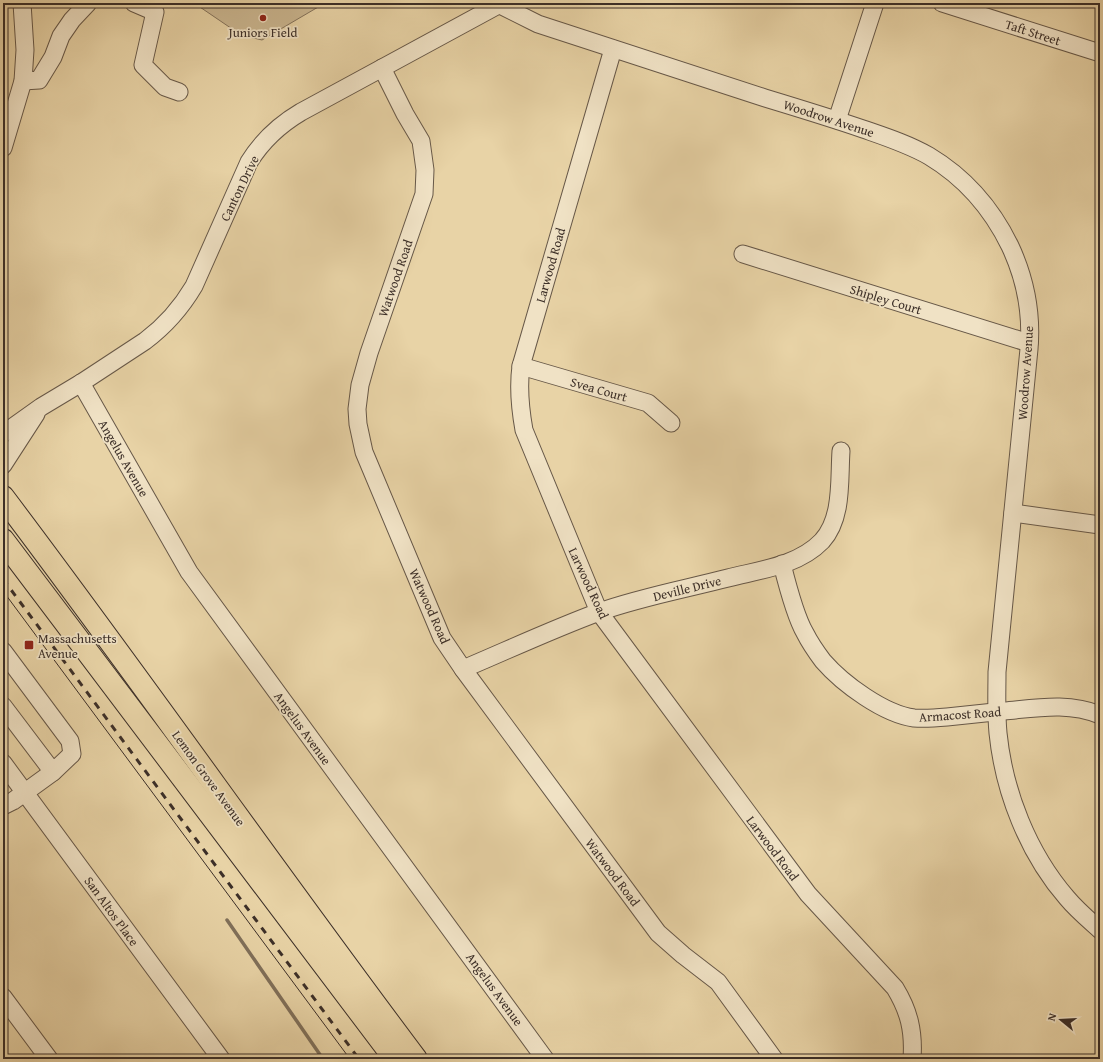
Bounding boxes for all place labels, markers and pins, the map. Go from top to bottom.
marker: Juniors Field [258,13,268,23]
place label: Juniors Field [227,23,297,42]
place label: Massachusetts Avenue [38,629,117,663]
marker: Massachusetts Avenue [23,639,35,651]

